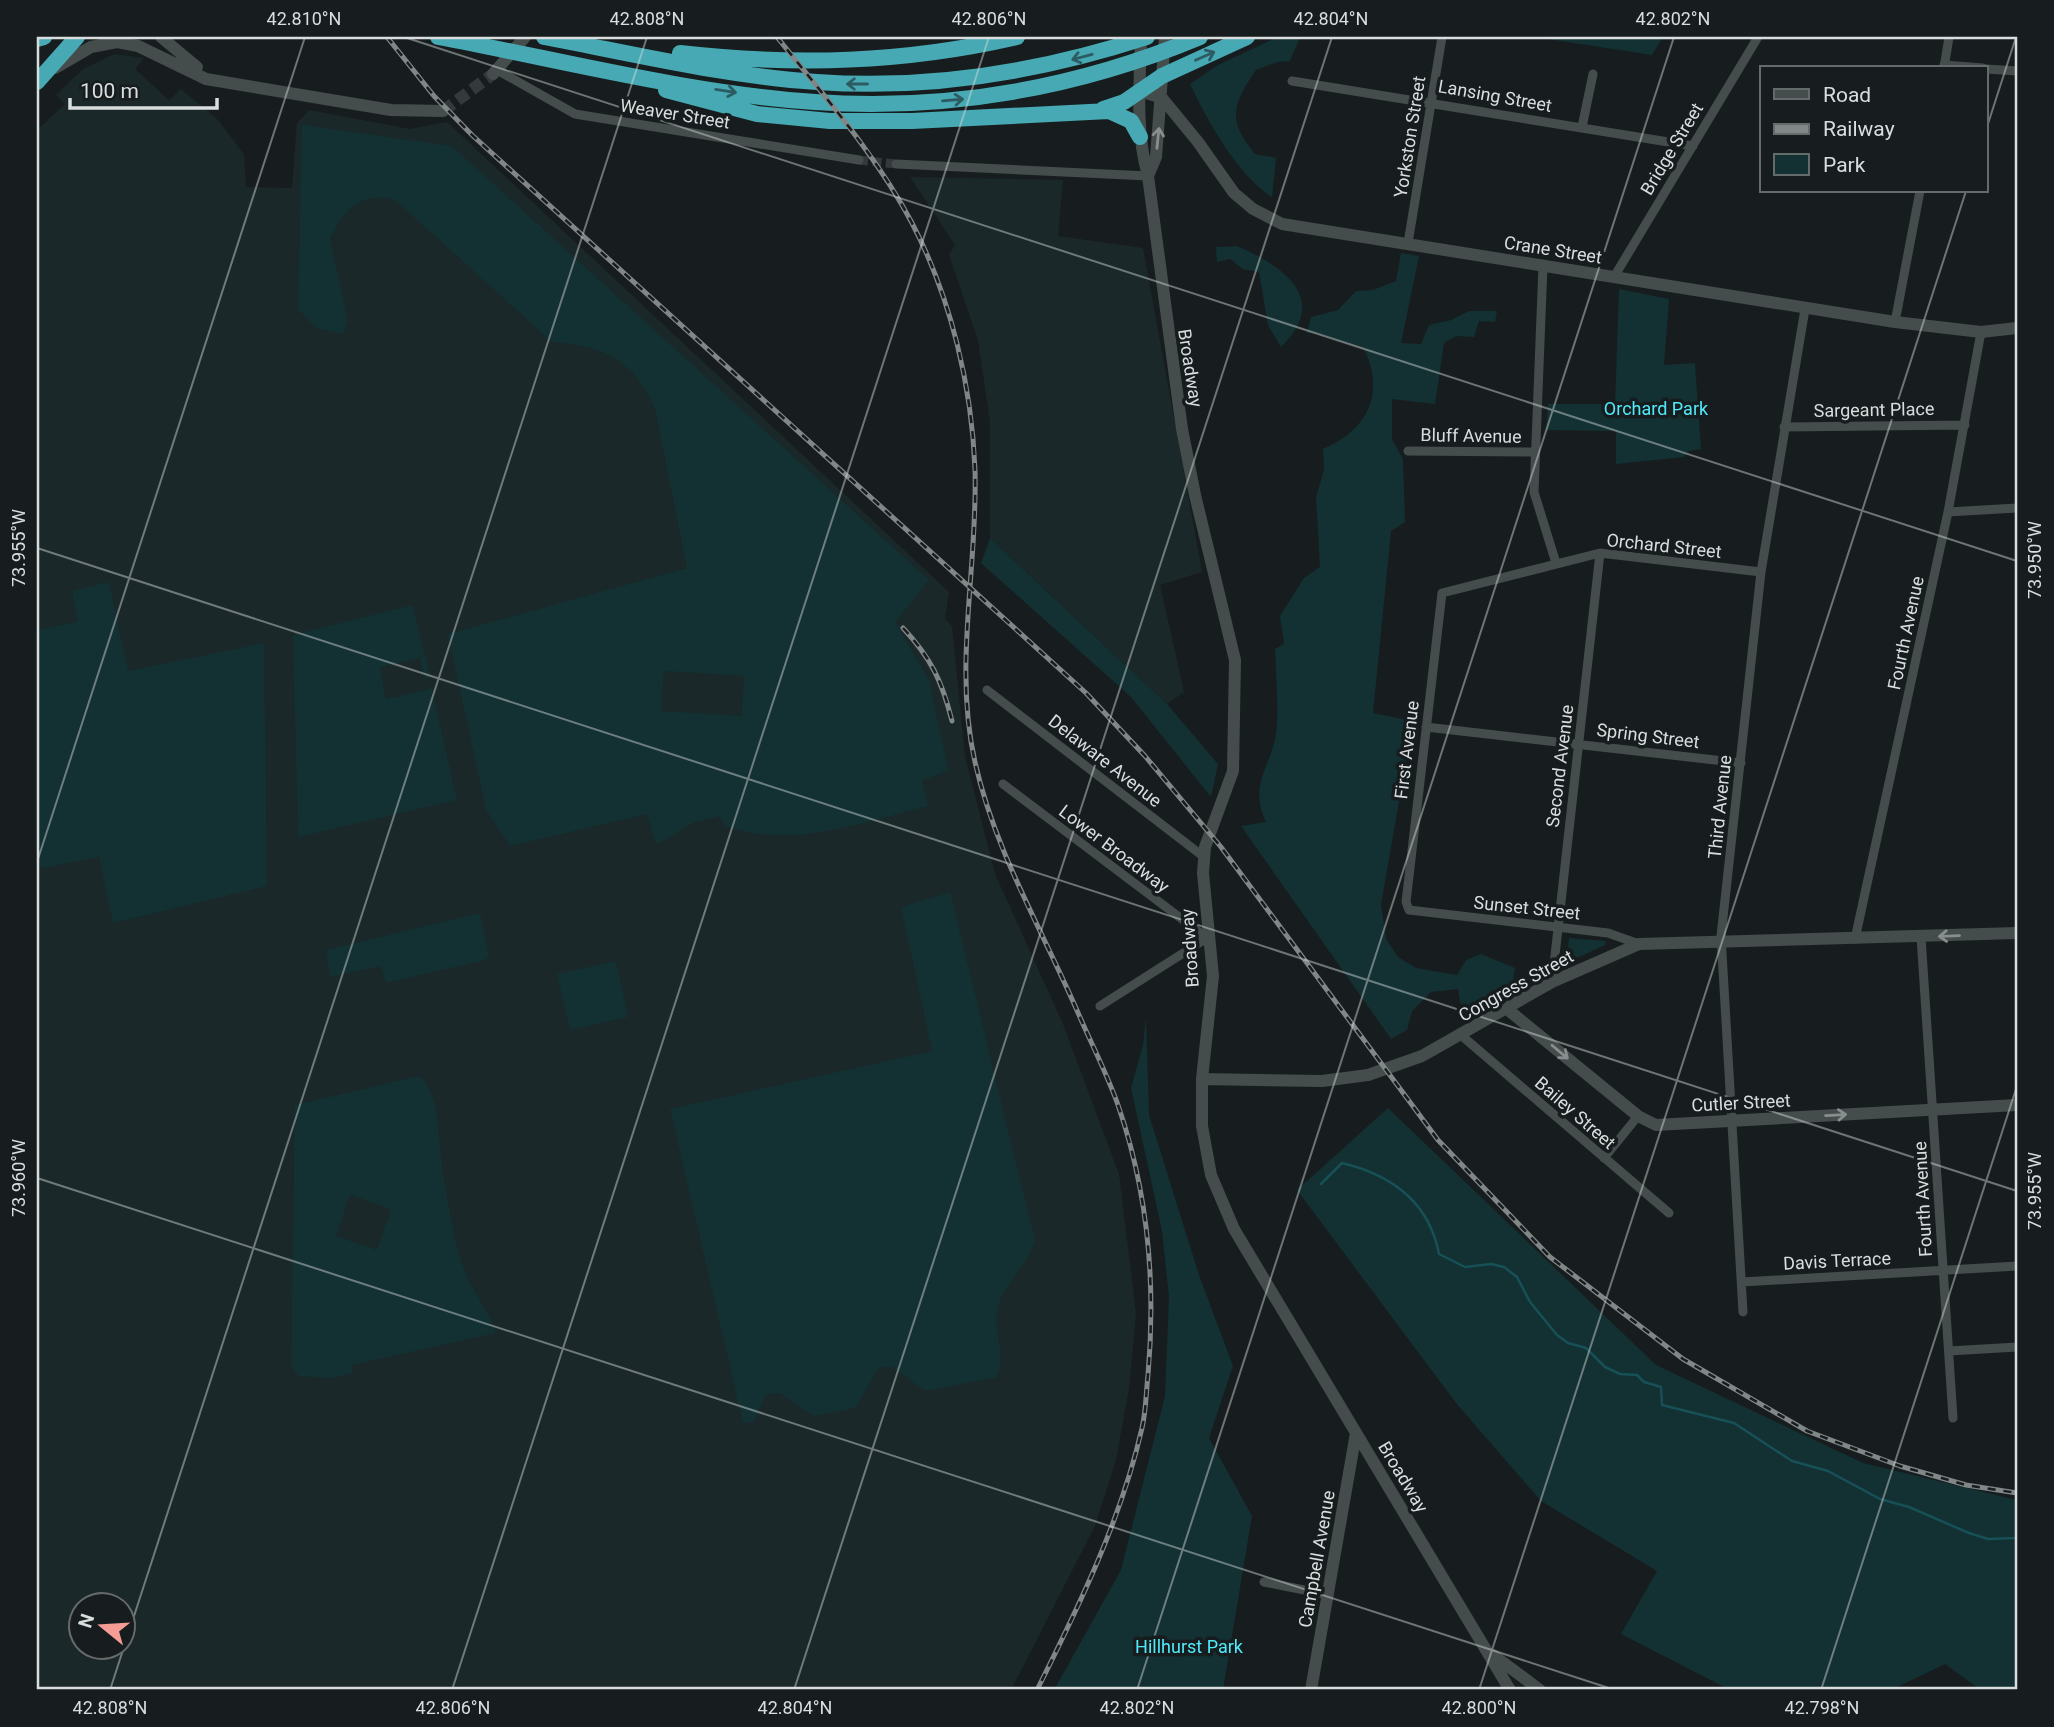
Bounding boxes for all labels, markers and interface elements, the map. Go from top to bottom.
text: 42.810°N [267,8,341,29]
text: 42.808°N [610,8,684,29]
text: 42.806°N [952,8,1026,29]
text: 42.804°N [1294,8,1368,29]
text: 42.802°N [1636,8,1710,29]
one-way arrow [1193,49,1215,62]
one-way arrow [1071,51,1094,64]
scale bar [70,66,217,110]
legend [1760,66,1988,192]
street label: Yorkston Street [1390,74,1430,199]
street label: Lansing Street [1437,75,1554,116]
one-way arrow [845,77,868,91]
text: 100 m [80,79,139,103]
text: Road [1823,83,1871,107]
one-way arrow [714,85,737,98]
one-way arrow [941,93,963,106]
street label: Weaver Street [619,94,732,133]
street label: Bridge Street [1636,99,1707,198]
text: Railway [1823,117,1895,141]
one-way arrow [1152,127,1165,150]
text: Park [1823,153,1866,177]
street label: Crane Street [1503,231,1604,268]
street label: Broadway [1174,327,1207,409]
park label: Orchard Park [1604,398,1709,419]
street label: Sargeant Place [1813,398,1934,421]
street label: Bluff Avenue [1420,424,1522,447]
text: 73.955°W [8,509,29,587]
text: 73.950°W [2024,521,2045,599]
street label: Orchard Street [1606,529,1723,562]
street label: Fourth Avenue [1883,574,1928,692]
street label: First Avenue [1390,700,1423,800]
street label: Second Avenue [1542,703,1577,828]
street label: Delaware Avenue [1045,710,1166,811]
street label: Spring Street [1596,719,1701,752]
street label: Third Avenue [1704,754,1735,860]
street label: Lower Broadway [1055,800,1174,897]
street label: Sunset Street [1473,891,1582,924]
street label: Broadway [1176,907,1203,988]
one-way arrow [1938,929,1961,942]
street label: Congress Street [1455,945,1577,1026]
one-way arrow [1551,1044,1569,1060]
street label: Bailey Street [1531,1072,1620,1153]
street label: Cutler Street [1691,1089,1791,1116]
one-way arrow [1824,1108,1847,1121]
text: 73.960°W [8,1139,29,1217]
street label: Fourth Avenue [1909,1141,1936,1257]
text: 73.955°W [2024,1152,2045,1230]
street label: Davis Terrace [1782,1247,1891,1274]
street label: Broadway [1374,1437,1433,1516]
street label: Campbell Avenue [1294,1489,1339,1629]
north arrow [66,1590,136,1660]
text: N [73,1611,99,1631]
park label: Hillhurst Park [1135,1636,1244,1657]
text: 42.808°N [73,1697,147,1718]
text: 42.806°N [416,1697,490,1718]
text: 42.804°N [758,1697,832,1718]
text: 42.802°N [1100,1697,1174,1718]
text: 42.800°N [1442,1697,1516,1718]
text: 42.798°N [1785,1697,1859,1718]

